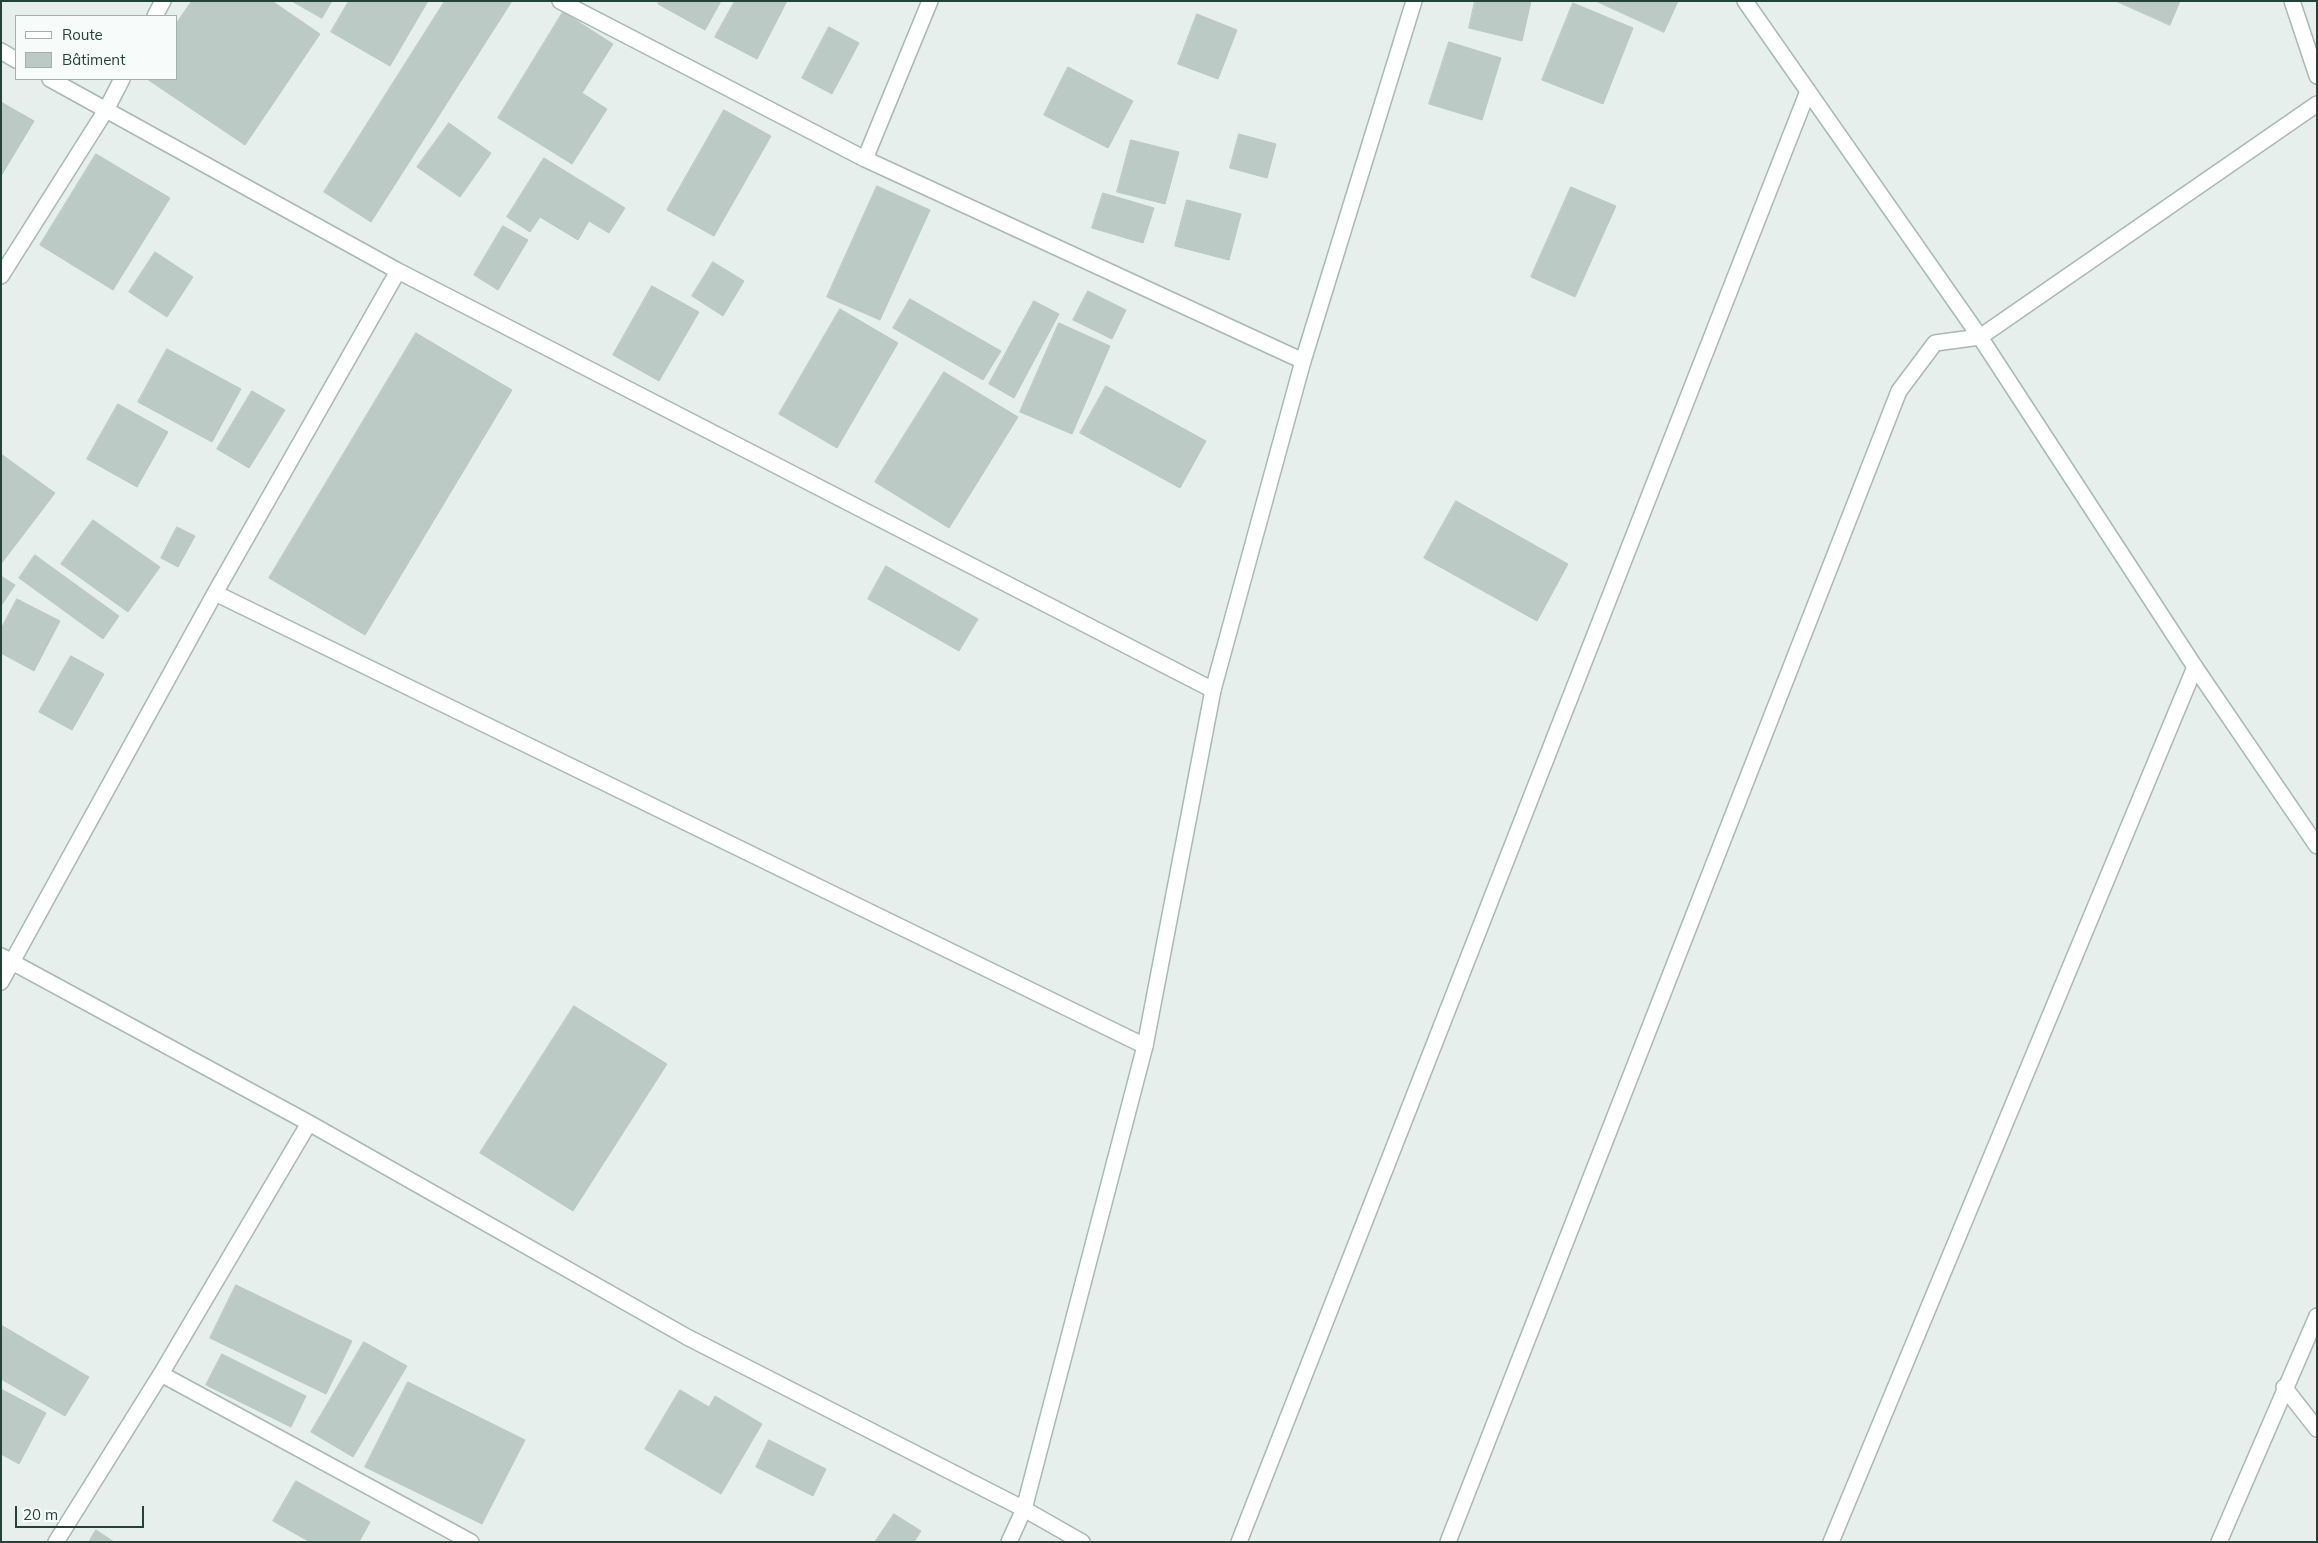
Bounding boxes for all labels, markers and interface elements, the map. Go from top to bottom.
legend [15,15,178,80]
text: Route [62,25,103,44]
text: Bâtiment [62,50,125,69]
scale bar [18,1496,146,1528]
text: 20 m [23,1505,58,1524]

